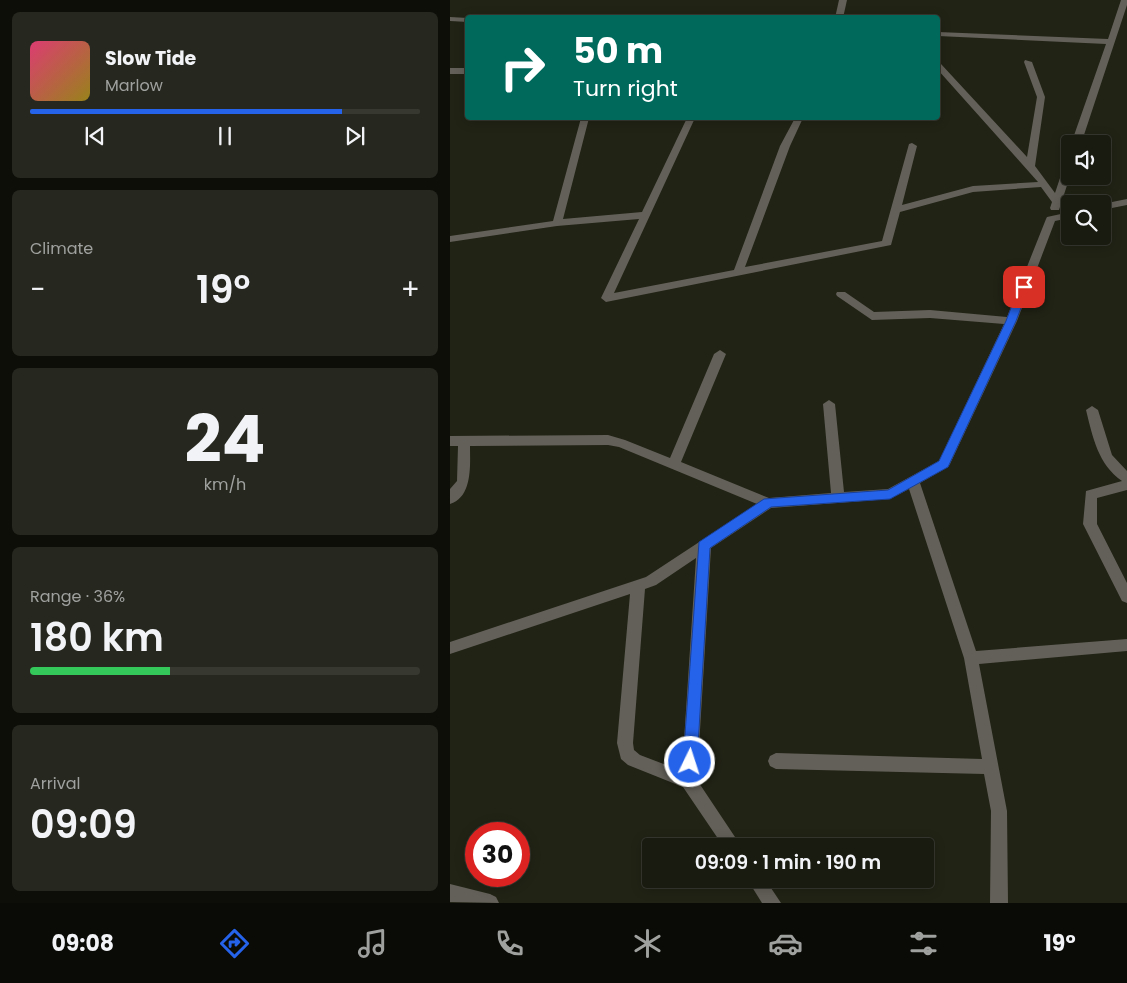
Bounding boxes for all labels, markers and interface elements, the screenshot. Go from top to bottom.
text: 50 m [573,26,663,75]
icon: right [490,35,555,100]
text: Slow Tide [105,45,196,72]
text: Turn right [573,73,678,104]
text: Marlow [105,74,163,97]
icon: previous [81,122,109,150]
icon: pause [211,122,239,150]
icon: next [341,122,369,150]
map controls [1061,135,1111,245]
button: sound [1061,135,1111,185]
button: search [1061,195,1111,245]
text: Climate [30,237,93,260]
text: 19° [196,263,250,316]
pin [1003,266,1045,308]
text: − [30,270,45,309]
text: + [401,270,420,309]
icon: arrive [1010,273,1038,301]
text: 24 [184,394,266,485]
text: km/h [204,473,246,496]
text: Range · 36% [30,585,125,608]
text: 180 km [30,611,164,664]
position arrow [663,735,715,787]
text: Arrival [30,772,80,795]
text: 09:09 [30,798,137,851]
speed limit sign: 30 [465,822,530,887]
text: 09:09 · 1 min · 190 m [695,849,881,876]
icon: directions [217,926,252,961]
icon: music [355,926,390,961]
icon: phone [492,926,527,961]
icon: climate [630,926,665,961]
icon: car [768,926,803,961]
icon: filters [906,926,941,961]
text: 09:08 [51,928,114,959]
text: 19° [1044,928,1076,959]

